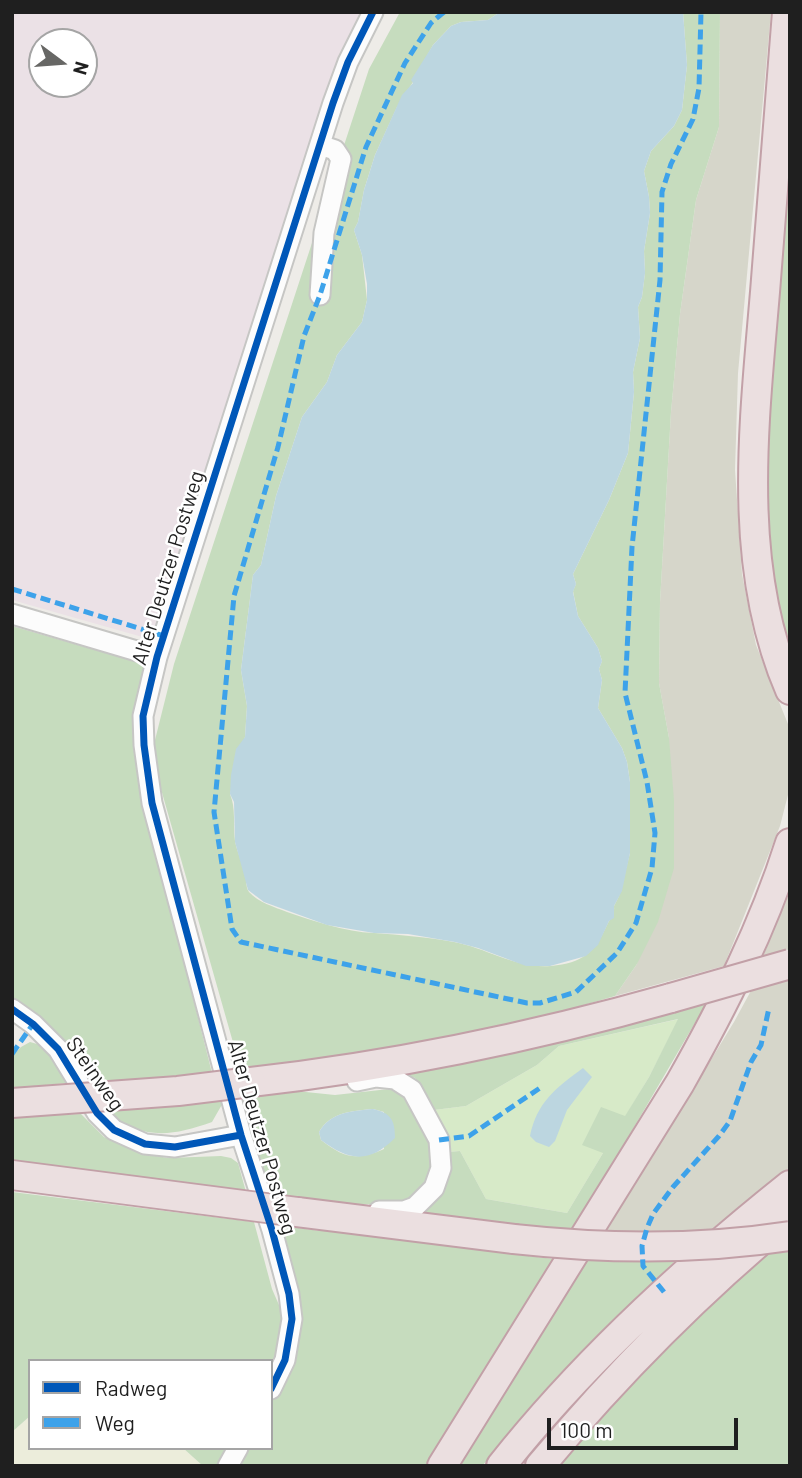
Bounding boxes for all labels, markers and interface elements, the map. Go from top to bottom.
north arrow [28,28,98,98]
text: N [69,59,95,78]
street label: Alter Deutzer Postweg [126,468,210,668]
street label: Steinweg [60,1032,130,1116]
street label: Alter Deutzer Postweg [222,1037,302,1237]
legend [28,1359,273,1450]
text: Radweg [95,1375,167,1400]
scale bar [550,1404,741,1448]
text: Weg [95,1410,135,1435]
text: 100 m [560,1417,613,1442]

